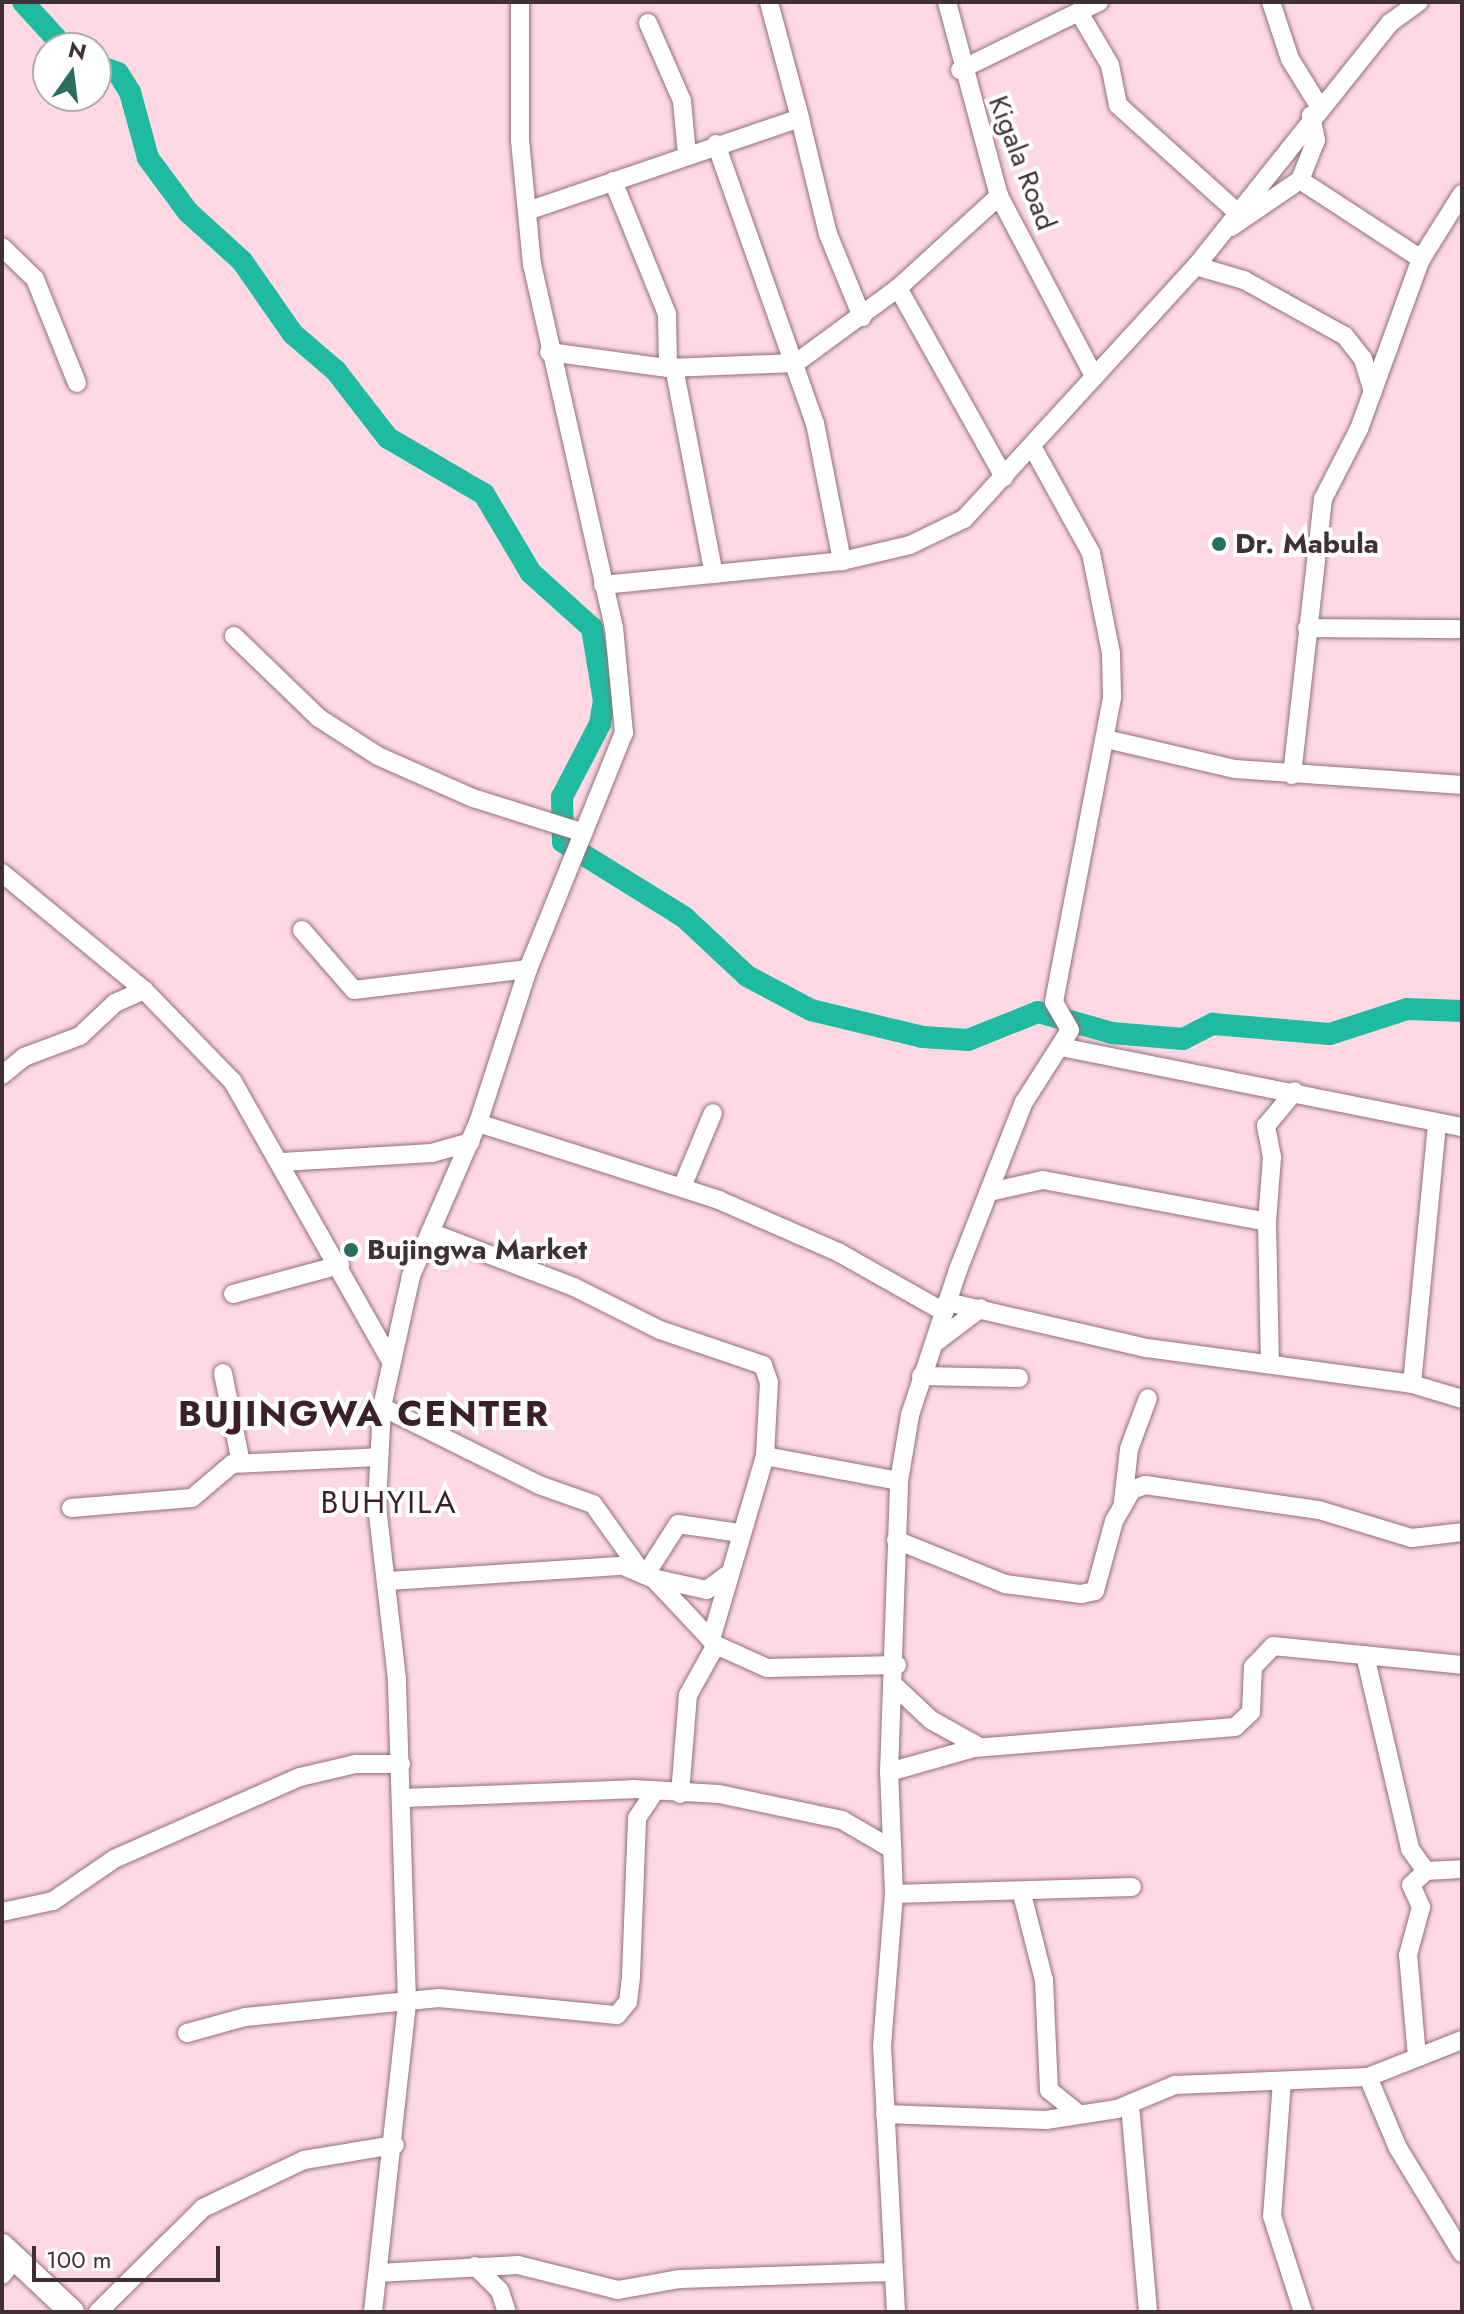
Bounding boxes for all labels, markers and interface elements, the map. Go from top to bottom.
north arrow [32,32,112,112]
text: N [65,33,90,68]
street label: Kigala Road [981,91,1063,235]
place label: Dr. Mabula [1235,527,1379,561]
marker: Dr. Mabula [1210,535,1228,553]
place label: Bujingwa Market [367,1233,587,1267]
marker: Bujingwa Market [342,1241,360,1259]
district label: BUJINGWA CENTER [178,1392,550,1436]
district label: BUHYILA [320,1483,458,1521]
scale bar [36,2230,224,2280]
text: 100 m [46,2242,112,2277]

